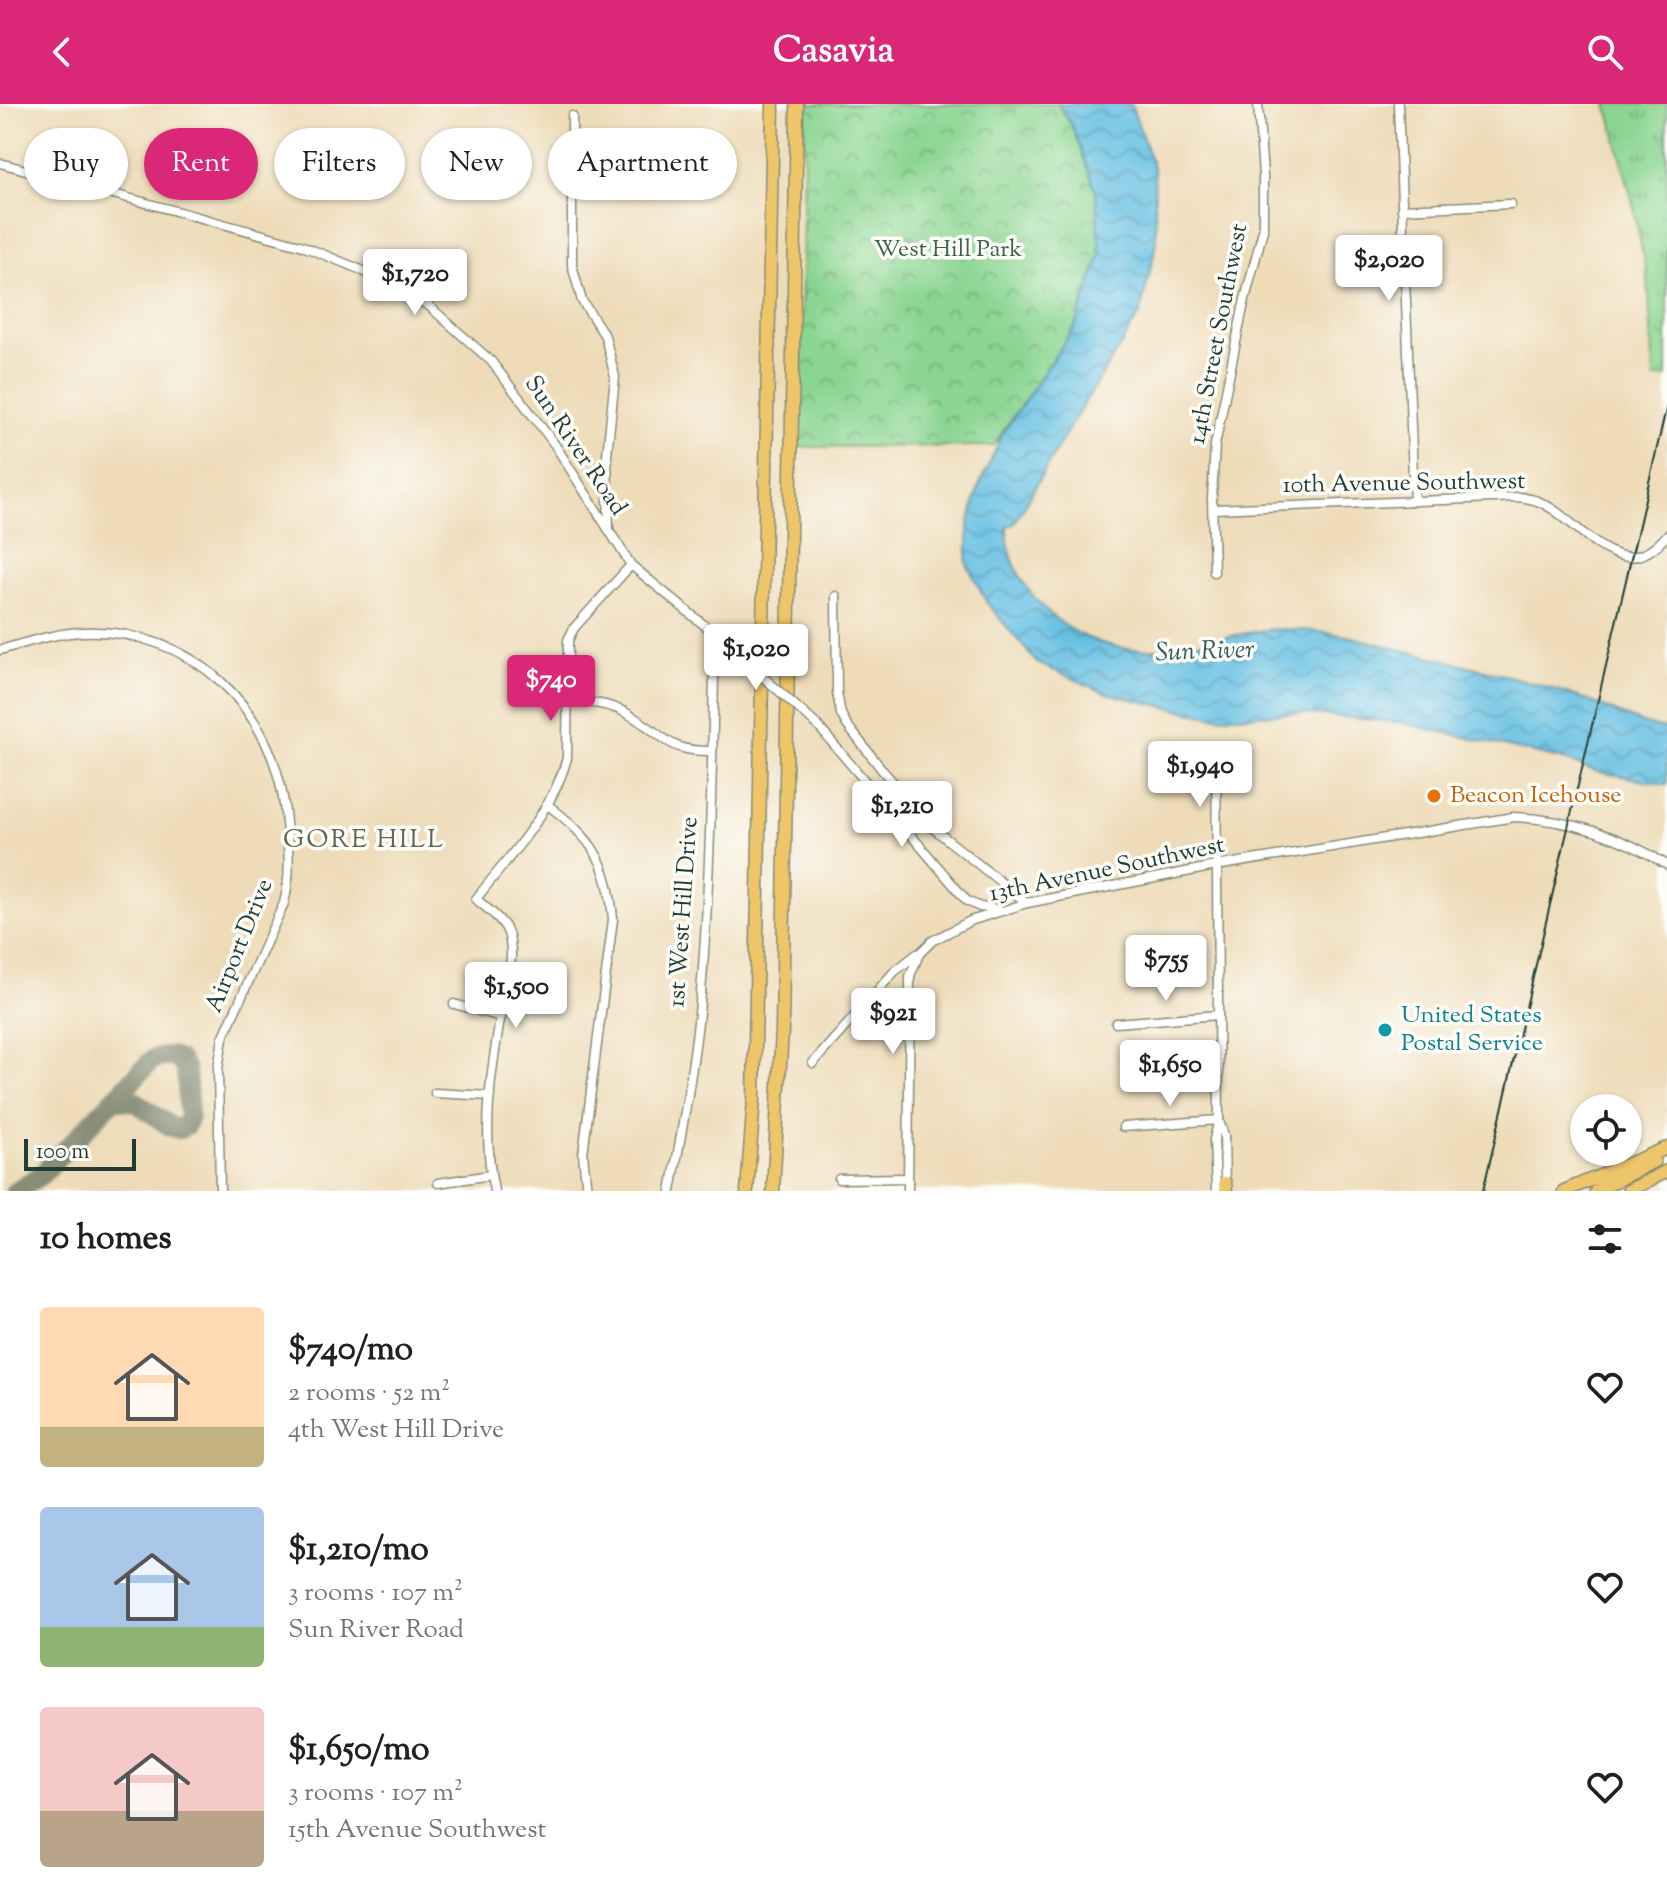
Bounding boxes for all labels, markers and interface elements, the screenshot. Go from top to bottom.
text: Casavia [773,26,894,78]
icon: back [40,30,84,74]
icon: search [1583,30,1627,74]
chip: Buy [24,128,128,200]
chip: Rent [144,128,258,200]
chip: Filters [274,128,405,200]
chip: New [421,128,532,200]
chip: Apartment [548,128,737,200]
street label: 14th Street Southwest [1181,221,1257,447]
park label: West Hill Park [874,233,1022,267]
pin: $2,020 [1324,235,1454,303]
text: $2,020 [1353,242,1425,279]
pin: $1,720 [350,249,480,317]
text: $1,720 [381,256,449,293]
street label: Sun River Road [515,369,635,523]
street label: 10th Avenue Southwest [1282,465,1526,503]
pin: $1,020 [691,624,821,692]
text: $1,020 [722,631,790,668]
water label: Sun River [1155,632,1255,672]
pin: $740 [504,655,598,723]
text: $740 [525,662,577,699]
pin: $1,940 [1135,741,1265,809]
text: $1,940 [1166,748,1234,785]
place label: Beacon Icehouse [1450,779,1622,813]
pin: $1,210 [837,781,967,849]
marker: Beacon Icehouse [1425,787,1443,805]
text: $1,210 [870,788,934,825]
street label: 1st West Hill Drive [660,815,708,1009]
district label: GORE HILL [283,822,445,859]
street label: 13th Avenue Southwest [986,828,1228,912]
street label: Airport Drive [198,874,282,1018]
pin: $755 [1119,935,1213,1003]
text: $755 [1144,942,1188,979]
pin: $1,500 [451,962,581,1030]
text: $1,500 [483,969,549,1006]
pin: $921 [846,988,940,1056]
text: $921 [869,995,917,1032]
place label: United States Postal Service [1401,999,1543,1061]
marker: United States Postal Service [1376,1021,1394,1039]
pin: $1,650 [1105,1040,1235,1108]
text: $1,650 [1138,1047,1202,1084]
map controls [1570,1094,1642,1166]
button: locate [1570,1094,1642,1166]
scale bar [24,1135,136,1171]
text: 100 m [36,1137,89,1169]
text: 10 homes [40,1215,172,1264]
icon: filters [1583,1217,1627,1261]
text: $740/mo [288,1326,413,1375]
icon: home [104,1339,200,1435]
icon: heart [1583,1365,1627,1409]
text: 2 rooms · 52 m² [288,1375,450,1412]
text: 4th West Hill Drive [288,1412,504,1449]
text: $1,210/mo [288,1526,429,1575]
icon: home [104,1539,200,1635]
icon: heart [1583,1565,1627,1609]
text: 3 rooms · 107 m² [288,1575,463,1612]
text: Sun River Road [288,1612,464,1649]
text: $1,650/mo [288,1726,430,1775]
icon: home [104,1739,200,1835]
icon: heart [1583,1765,1627,1809]
text: 3 rooms · 107 m² [288,1775,463,1812]
text: 15th Avenue Southwest [288,1812,546,1849]

